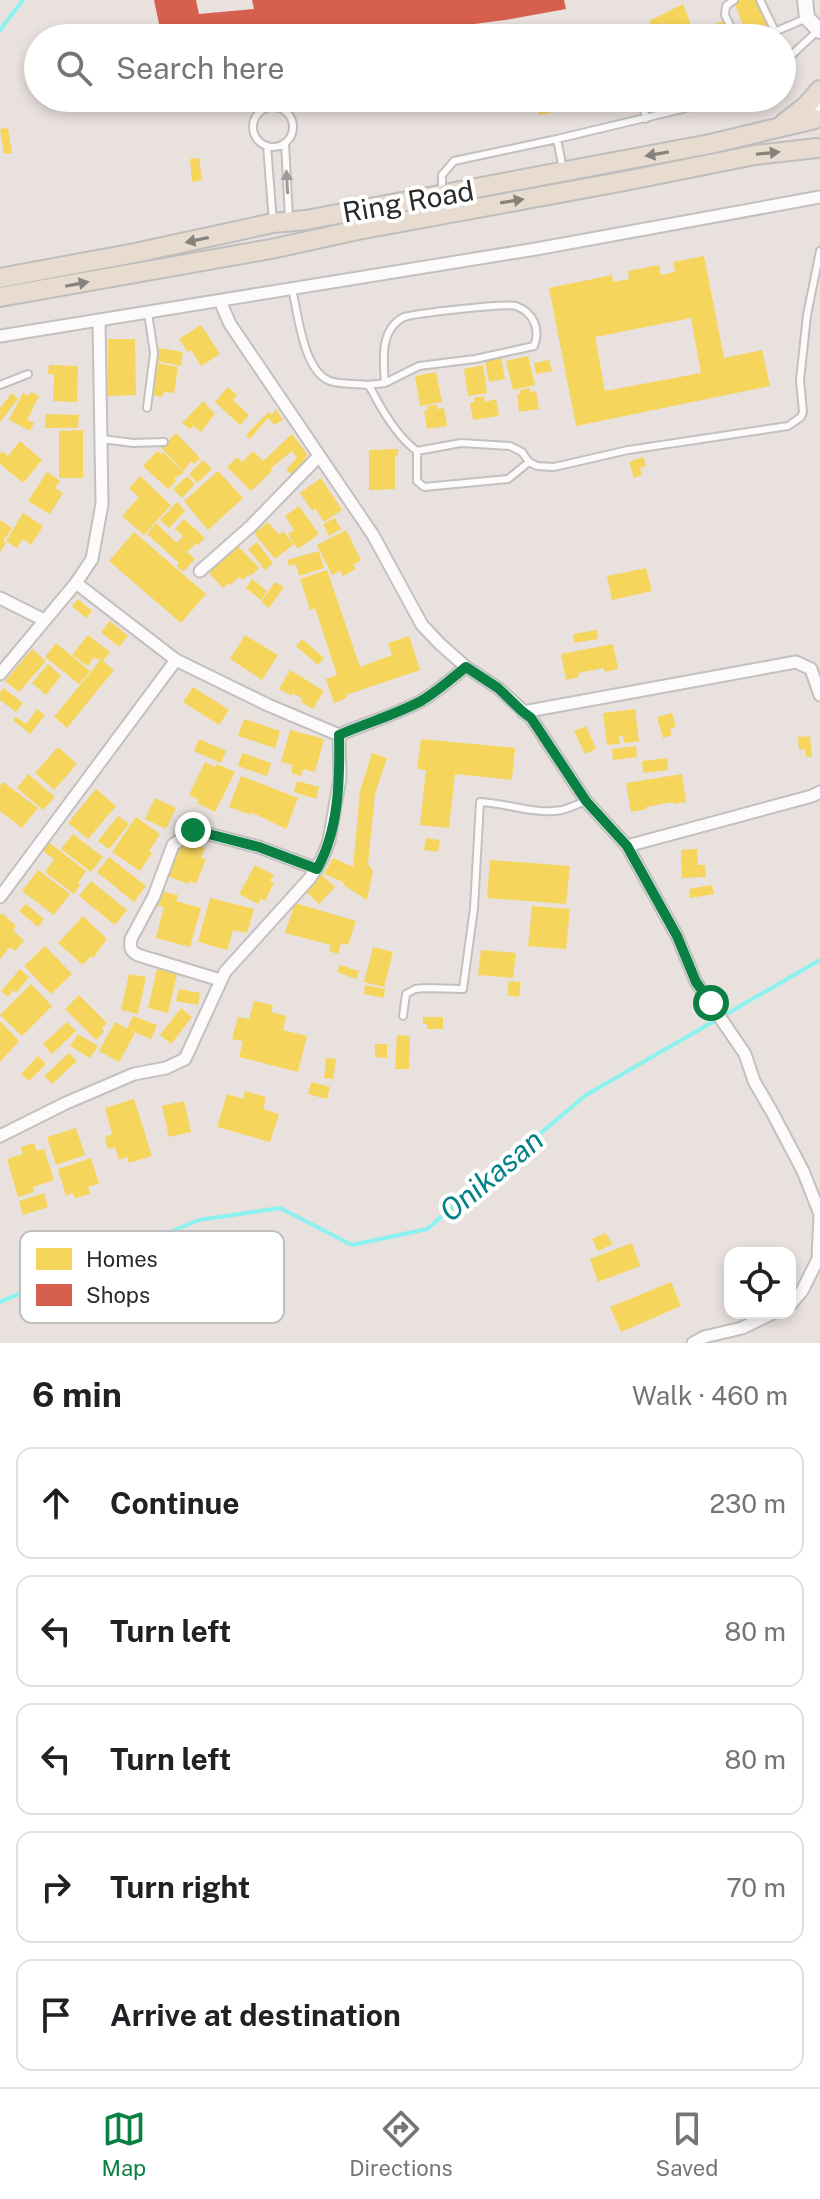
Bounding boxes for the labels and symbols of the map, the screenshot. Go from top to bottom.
one-way arrow [756,147,781,160]
one-way arrow [644,148,669,160]
one-way arrow [280,169,293,194]
street label: Ring Road [340,173,476,229]
one-way arrow [500,195,525,207]
one-way arrow [184,234,209,247]
one-way arrow [65,277,90,289]
route end [175,812,211,848]
route start [693,985,729,1021]
water label: Onikasan [432,1121,550,1229]
legend [20,1231,284,1323]
text: Homes [86,1246,158,1272]
text: Shops [86,1282,150,1308]

